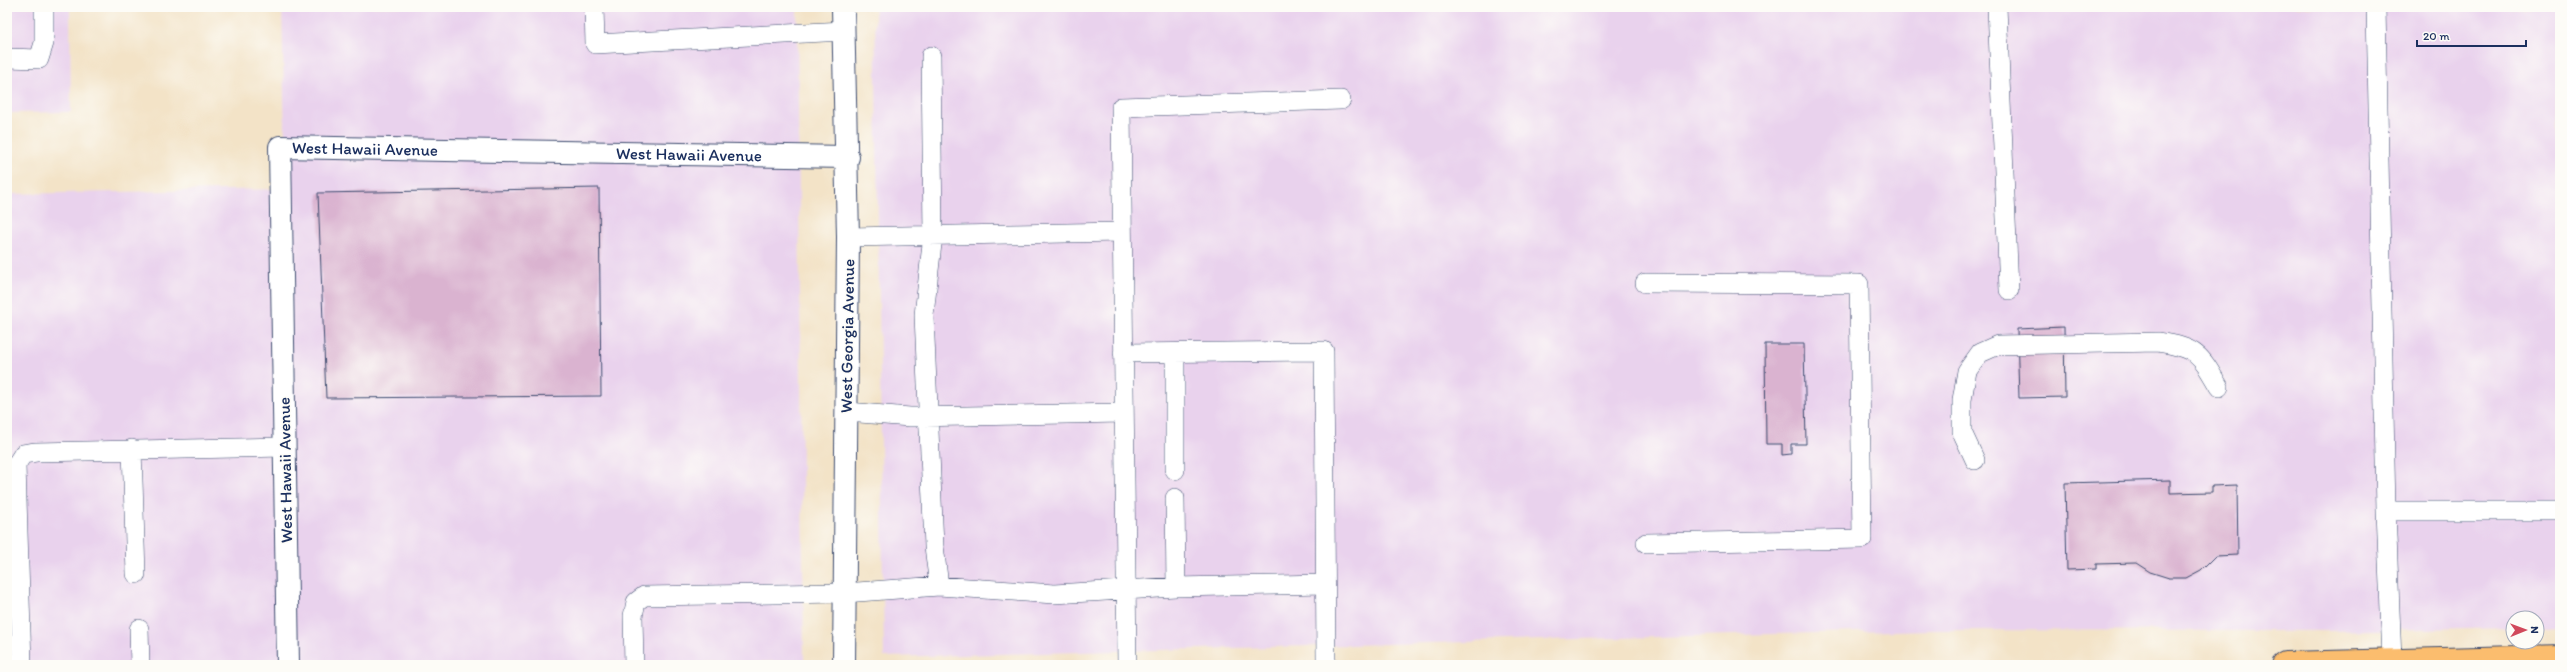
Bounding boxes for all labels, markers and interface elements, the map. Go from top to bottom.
scale bar [2417,22,2526,48]
text: 20 m [2423,29,2450,43]
street label: West Hawaii Avenue [292,137,438,160]
street label: West Hawaii Avenue [616,143,762,165]
street label: West Georgia Avenue [836,259,858,413]
street label: West Hawaii Avenue [274,397,296,543]
north arrow [2505,610,2545,650]
text: N [2528,626,2541,634]

